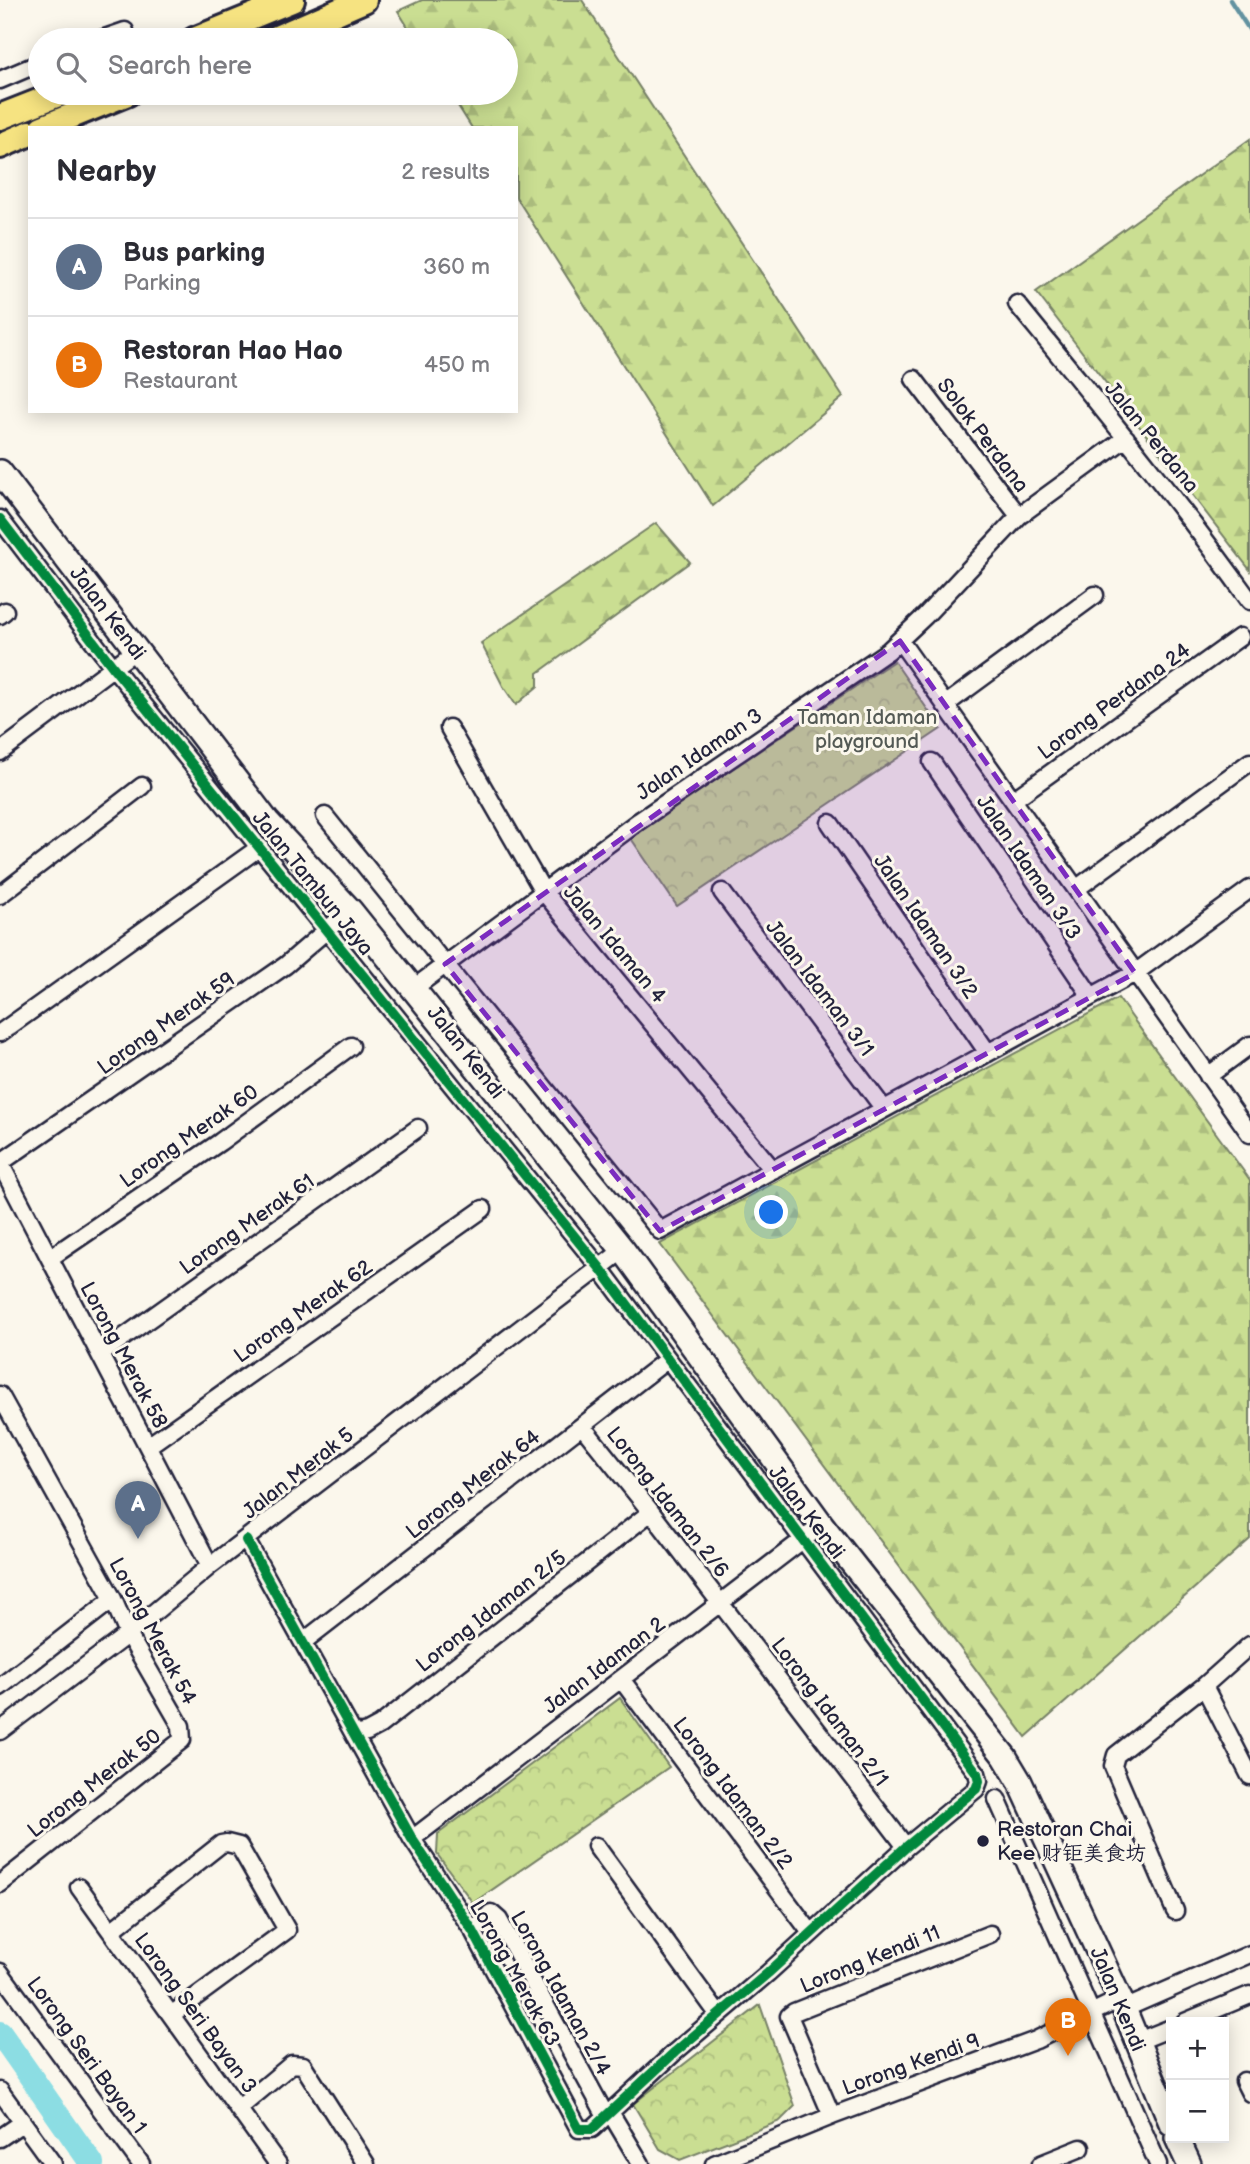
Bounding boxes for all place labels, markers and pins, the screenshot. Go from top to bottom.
pin: A [115,1481,161,1539]
place label: Restoran Chai Kee 财钜美食坊 [997,1817,1146,1866]
marker: Restoran Chai Kee 财钜美食坊 [975,1833,991,1849]
pin: B [1045,1998,1091,2056]

